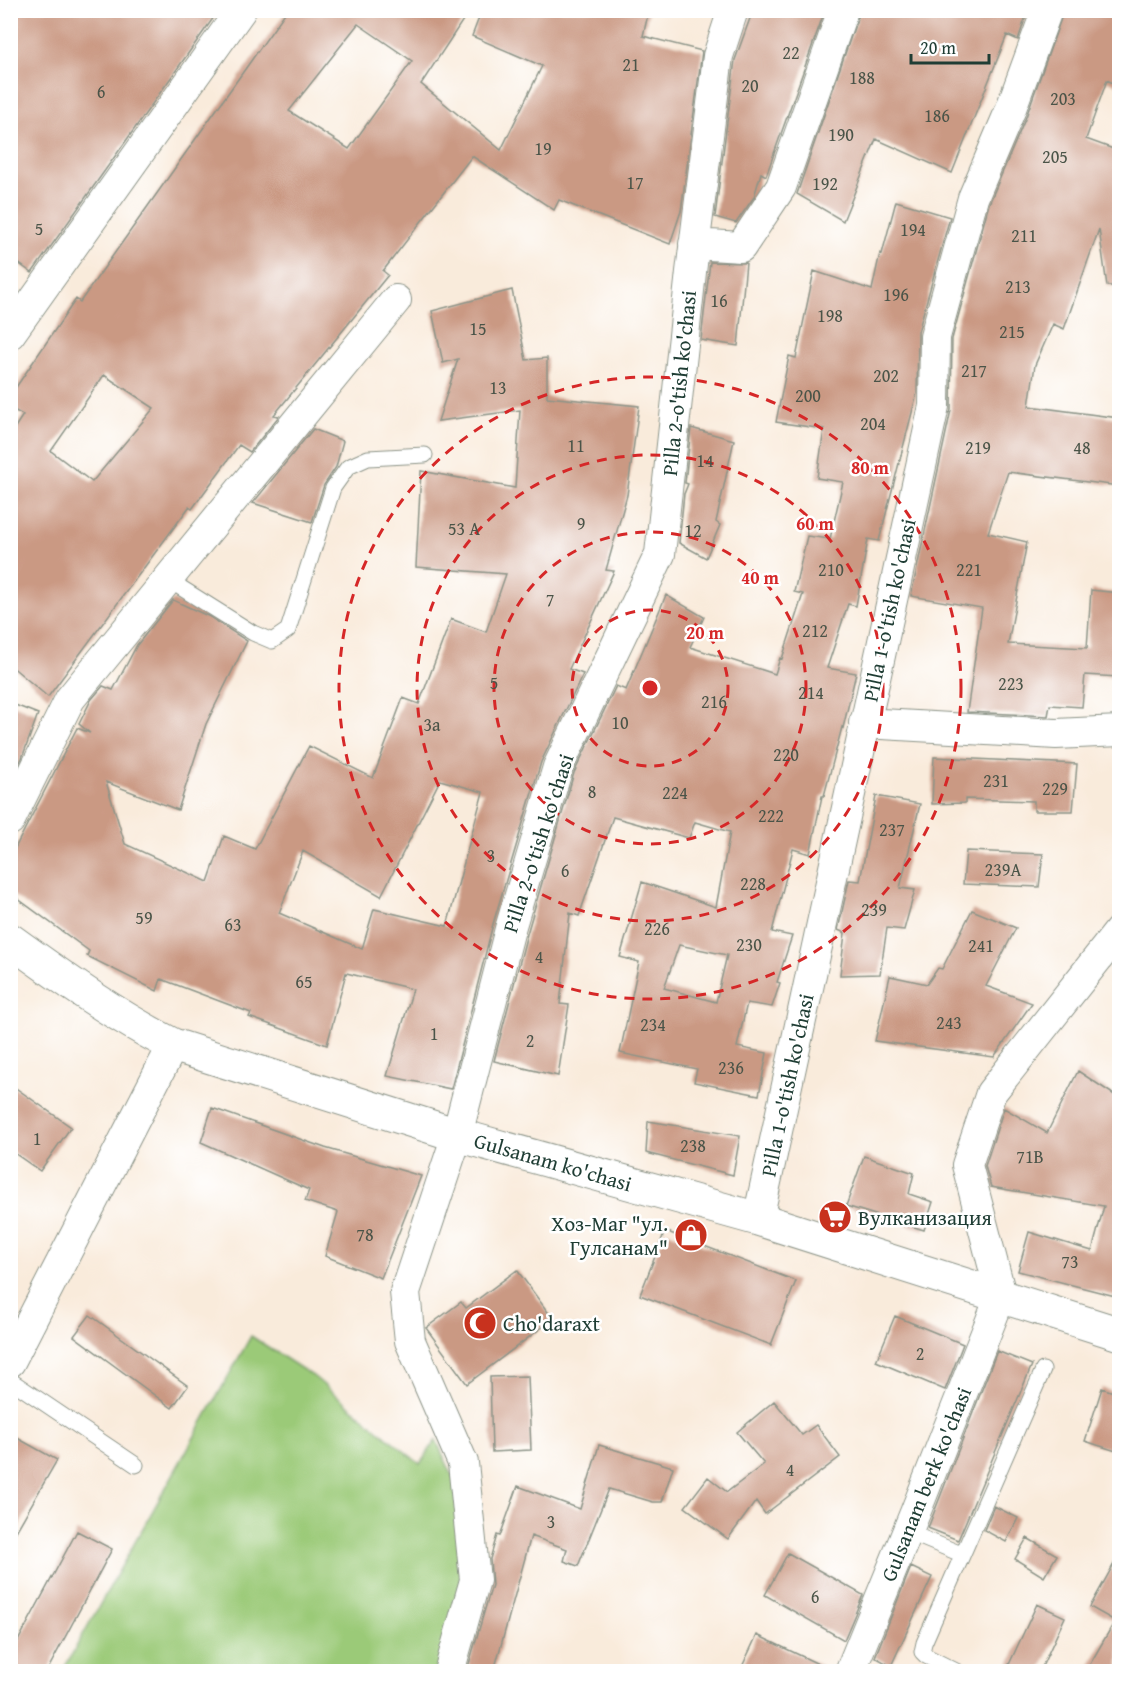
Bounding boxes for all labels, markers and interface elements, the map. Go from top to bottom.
scale bar [911,27,989,65]
text: 20 m [920,34,956,61]
house number: 22 [782,39,800,66]
house number: 21 [622,51,640,78]
house number: 188 [849,64,875,91]
house number: 20 [741,72,759,99]
house number: 6 [97,78,105,105]
house number: 203 [1050,85,1076,112]
house number: 186 [924,102,950,129]
house number: 190 [828,121,854,148]
house number: 19 [534,135,552,162]
house number: 205 [1042,143,1068,170]
house number: 17 [626,169,644,196]
house number: 192 [812,170,838,197]
house number: 5 [35,215,43,242]
house number: 194 [900,216,926,243]
house number: 211 [1011,222,1037,249]
house number: 213 [1005,273,1031,300]
house number: 196 [883,281,909,308]
house number: 16 [710,287,728,314]
street label: Pilla 2-o'tish ko'chasi [654,289,704,477]
house number: 198 [817,302,843,329]
house number: 15 [469,315,487,342]
house number: 215 [999,318,1025,345]
house number: 217 [961,357,987,384]
house number: 202 [873,362,899,389]
house number: 13 [489,374,507,401]
house number: 200 [795,382,821,409]
house number: 204 [860,410,886,437]
house number: 11 [567,432,585,459]
house number: 219 [965,434,991,461]
house number: 48 [1073,434,1091,461]
house number: 14 [696,447,714,474]
text: 80 m [851,454,890,481]
house number: 9 [577,510,585,537]
text: 60 m [796,510,835,537]
house number: 53 А [448,515,480,542]
street label: Pilla 1-o'tish ko'chasi [854,516,924,704]
house number: 12 [684,517,702,544]
house number: 210 [818,556,844,583]
house number: 221 [956,556,982,583]
text: 40 m [741,564,780,591]
house number: 7 [546,586,554,613]
house number: 212 [802,617,828,644]
text: 20 m [686,619,725,646]
house number: 5 [490,669,498,696]
house number: 223 [998,670,1024,697]
centre of rings [640,678,660,698]
house number: 214 [798,679,824,706]
house number: 216 [701,688,727,715]
house number: 10 [611,709,629,736]
house number: 3a [423,711,441,738]
house number: 220 [773,741,799,768]
street label: Pilla 2-o'tish ko'chasi [494,750,582,936]
house number: 231 [983,767,1009,794]
house number: 229 [1042,775,1068,802]
house number: 8 [588,778,596,805]
house number: 224 [662,779,688,806]
house number: 222 [758,802,784,829]
house number: 237 [879,816,905,843]
house number: 3 [487,842,495,869]
house number: 239A [985,856,1022,883]
house number: 6 [561,857,569,884]
house number: 228 [740,870,766,897]
house number: 239 [861,896,887,923]
house number: 59 [135,904,153,931]
house number: 63 [224,911,242,938]
house number: 226 [644,915,670,942]
house number: 230 [736,931,762,958]
house number: 241 [968,932,994,959]
house number: 4 [535,943,543,970]
house number: 65 [295,968,313,995]
street label: Pilla 1-o'tish ko'chasi [752,991,822,1179]
house number: 243 [936,1009,962,1036]
house number: 234 [640,1011,666,1038]
house number: 1 [430,1020,438,1047]
house number: 2 [526,1027,534,1054]
house number: 236 [718,1054,744,1081]
house number: 1 [33,1125,41,1152]
street label: Gulsanam ko'chasi [471,1125,636,1199]
house number: 238 [680,1132,706,1159]
house number: 71B [1016,1143,1044,1170]
supermarket icon: Вулканизация [817,1199,853,1235]
place label: Вулканизация [858,1202,992,1233]
place label: Хоз-Маг "ул. Гулсанам" [551,1208,668,1263]
shop icon: Хоз-Маг "ул. Гулсанам" [673,1217,709,1253]
house number: 78 [356,1221,374,1248]
house number: 73 [1061,1248,1079,1275]
mosque icon: Cho'daraxt [462,1305,498,1341]
place label: Cho'daraxt [503,1308,601,1339]
house number: 2 [916,1340,924,1367]
street label: Gulsanam berk ko'chasi [873,1382,979,1586]
house number: 4 [786,1456,794,1483]
house number: 3 [547,1508,555,1535]
house number: 6 [811,1583,819,1610]

